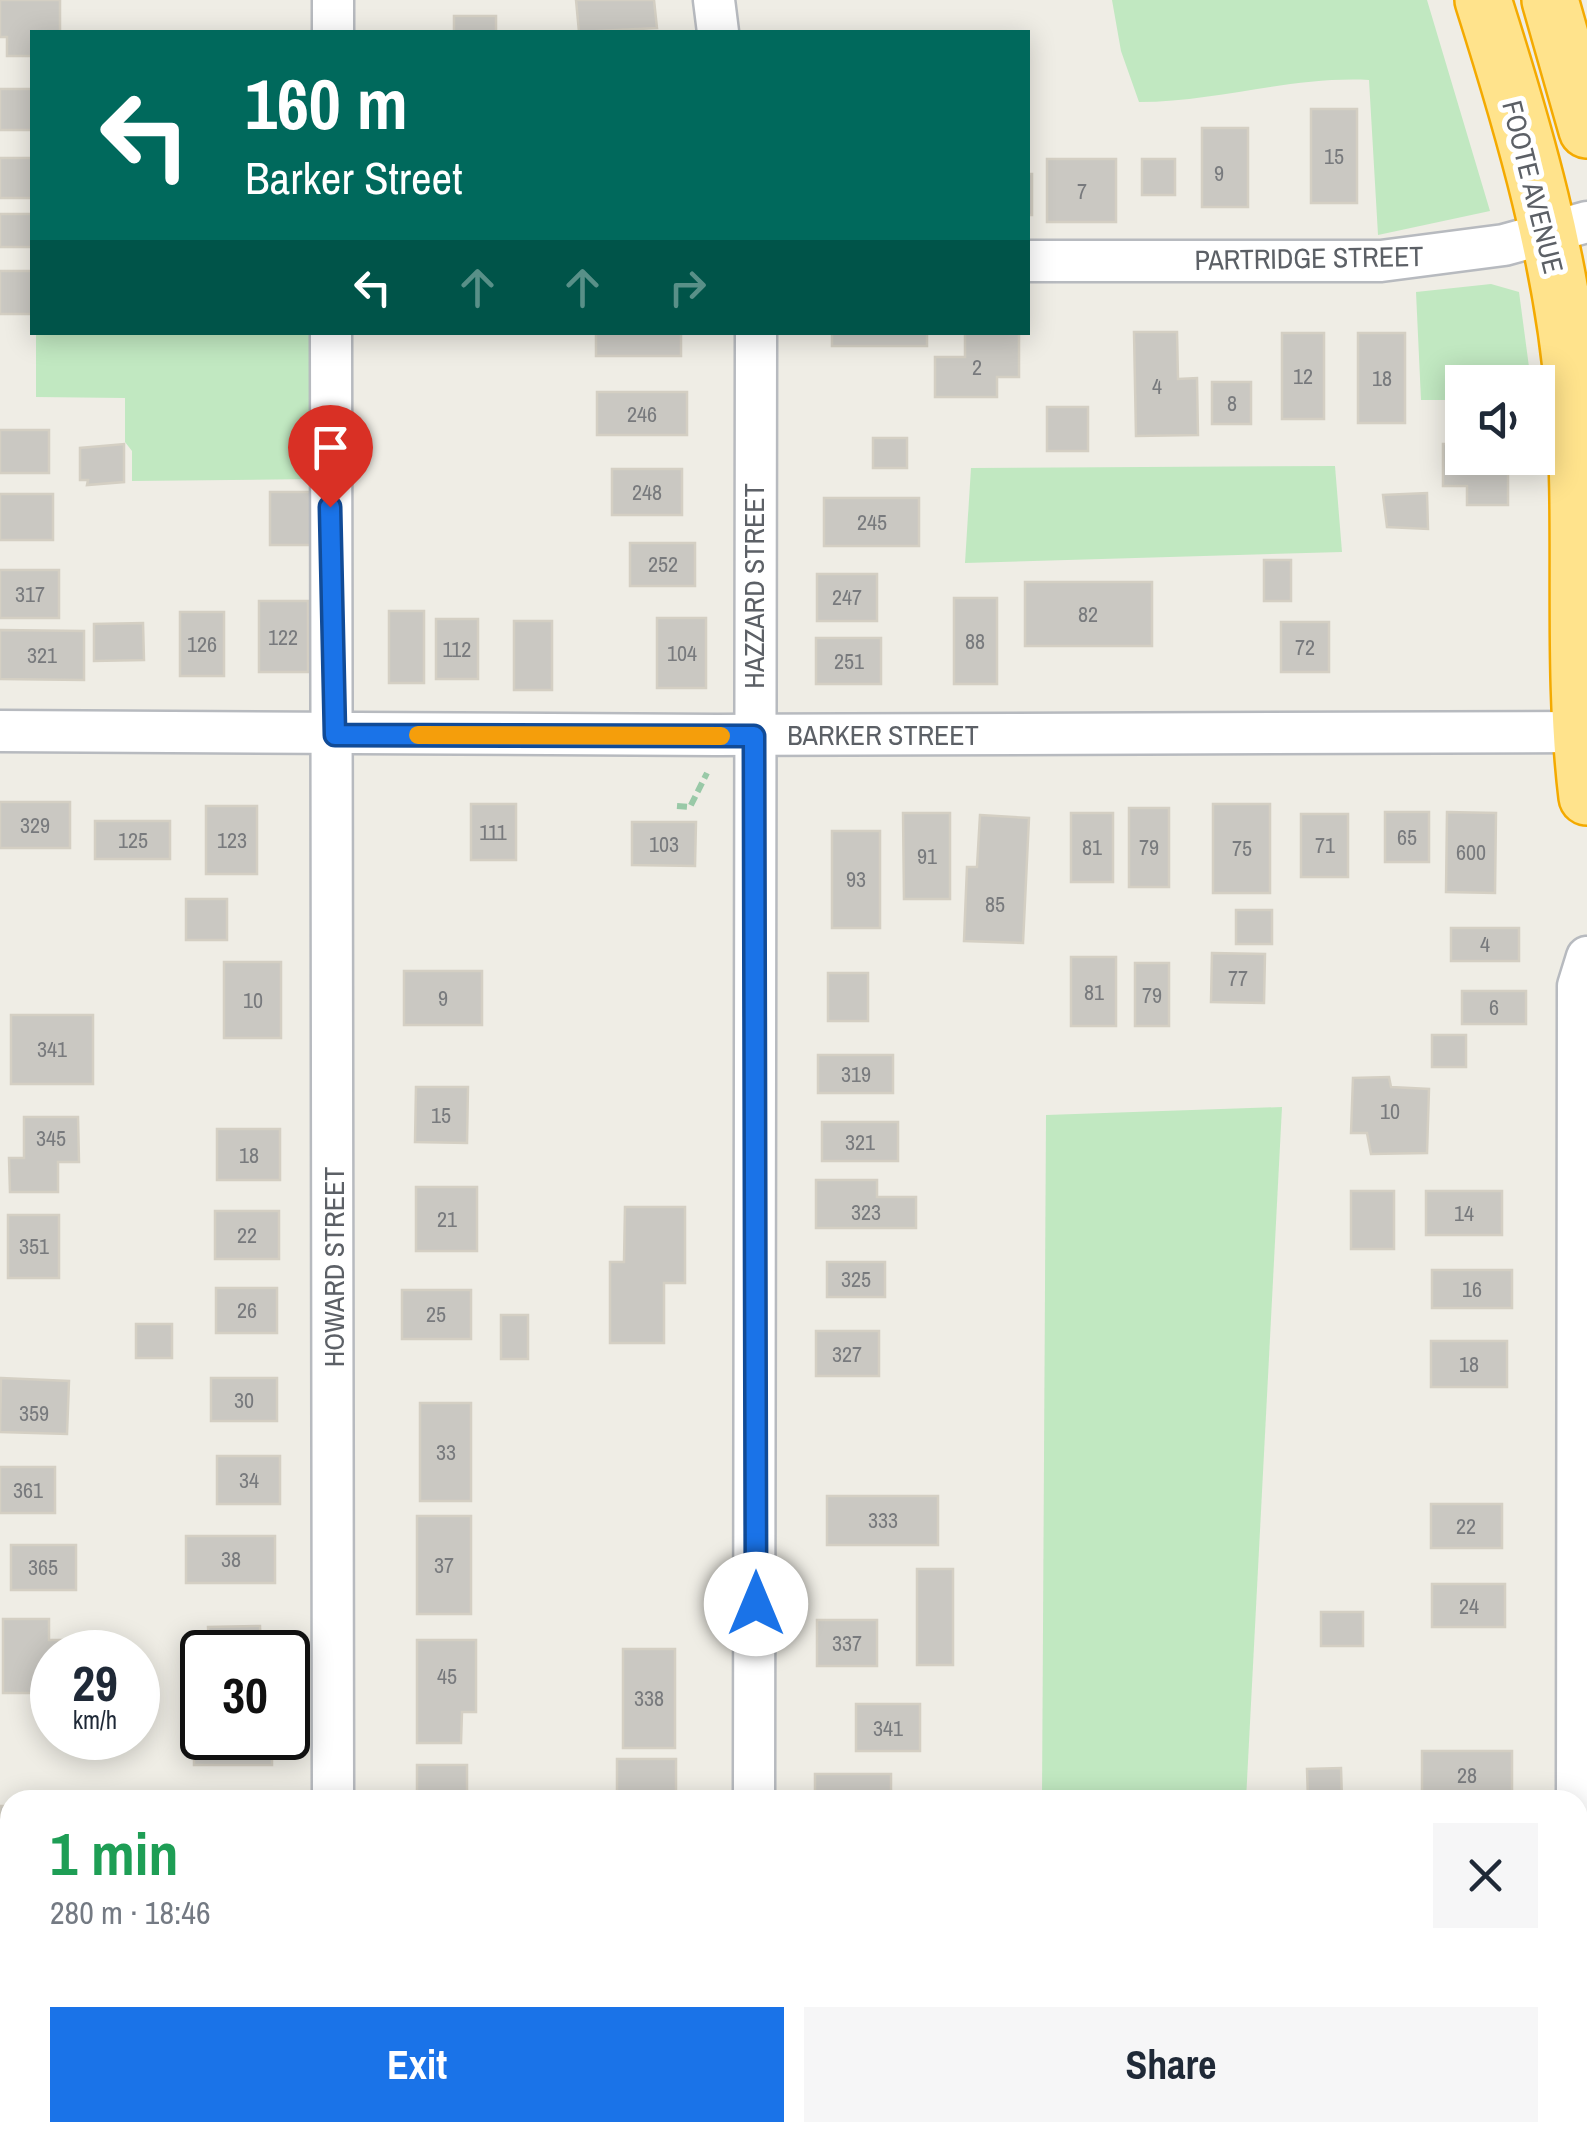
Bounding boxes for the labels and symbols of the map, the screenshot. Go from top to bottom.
street label: FOOTE AVENUE [1493,97,1573,277]
house number: 15 [1324,141,1344,171]
house number: 9 [1214,158,1224,188]
house number: 7 [1077,176,1087,206]
street label: PARTRIDGE STREET [1194,237,1424,279]
house number: 2 [972,352,982,382]
house number: 12 [1293,361,1313,391]
house number: 18 [1372,363,1392,393]
house number: 4 [1152,371,1162,401]
house number: 8 [1227,388,1237,418]
house number: 246 [627,399,657,429]
pin [288,405,373,508]
house number: 248 [632,477,662,507]
street label: HAZZARD STREET [735,483,773,689]
house number: 245 [857,507,887,537]
house number: 252 [648,549,678,579]
house number: 317 [15,579,45,609]
house number: 247 [832,582,862,612]
house number: 82 [1078,599,1098,629]
house number: 122 [268,622,298,652]
house number: 88 [965,626,985,656]
house number: 126 [187,629,217,659]
house number: 72 [1295,632,1315,662]
house number: 112 [443,634,471,664]
house number: 104 [667,638,697,668]
house number: 321 [27,640,57,670]
house number: 251 [834,646,864,676]
street label: BARKER STREET [787,716,979,754]
house number: 329 [20,810,50,840]
house number: 111 [479,817,507,847]
house number: 65 [1397,822,1417,852]
house number: 125 [118,825,148,855]
house number: 123 [217,825,247,855]
house number: 103 [649,829,679,859]
house number: 71 [1315,830,1335,860]
house number: 81 [1082,832,1102,862]
house number: 79 [1139,832,1159,862]
house number: 75 [1232,833,1252,863]
house number: 600 [1456,837,1486,867]
house number: 91 [917,841,937,871]
house number: 93 [846,864,866,894]
house number: 85 [985,889,1005,919]
house number: 4 [1480,929,1490,959]
house number: 77 [1228,963,1248,993]
house number: 81 [1084,977,1104,1007]
house number: 79 [1142,980,1162,1010]
house number: 9 [438,983,448,1013]
house number: 10 [243,985,263,1015]
house number: 6 [1489,992,1499,1022]
house number: 341 [37,1034,67,1064]
house number: 319 [841,1059,871,1089]
house number: 10 [1380,1096,1400,1126]
house number: 15 [431,1100,451,1130]
house number: 345 [36,1123,66,1153]
house number: 321 [845,1127,875,1157]
house number: 18 [239,1140,259,1170]
street label: HOWARD STREET [315,1167,353,1367]
house number: 323 [851,1197,881,1227]
house number: 14 [1454,1198,1474,1228]
house number: 21 [437,1204,457,1234]
house number: 22 [237,1220,257,1250]
house number: 351 [19,1231,49,1261]
house number: 325 [841,1264,871,1294]
house number: 16 [1462,1274,1482,1304]
house number: 26 [237,1295,257,1325]
house number: 25 [426,1299,446,1329]
house number: 327 [832,1339,862,1369]
house number: 18 [1459,1349,1479,1379]
house number: 30 [234,1385,254,1415]
house number: 359 [19,1398,49,1428]
house number: 33 [436,1437,456,1467]
house number: 34 [239,1465,259,1495]
house number: 361 [13,1475,43,1505]
house number: 333 [868,1505,898,1535]
house number: 22 [1456,1511,1476,1541]
house number: 38 [221,1544,241,1574]
house number: 37 [434,1550,454,1580]
house number: 365 [28,1552,58,1582]
position arrow [704,1552,808,1656]
house number: 24 [1459,1591,1479,1621]
house number: 337 [832,1628,862,1658]
speed limit sign: 30 [180,1630,310,1760]
house number: 45 [437,1661,457,1691]
house number: 338 [634,1683,664,1713]
house number: 341 [873,1713,903,1743]
house number: 28 [1457,1760,1477,1790]

